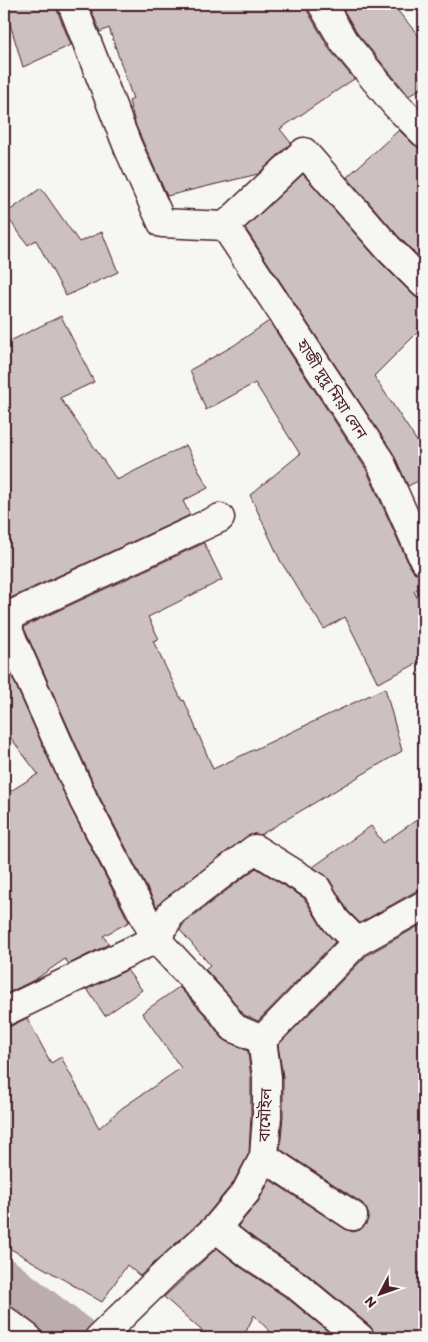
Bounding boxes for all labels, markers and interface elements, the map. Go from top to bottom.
street label: হাজী দুদু মিয়া লেন [292,335,371,443]
street label: বামৌইল [255,1087,275,1143]
north arrow [356,1270,406,1320]
text: N [361,1293,380,1311]

